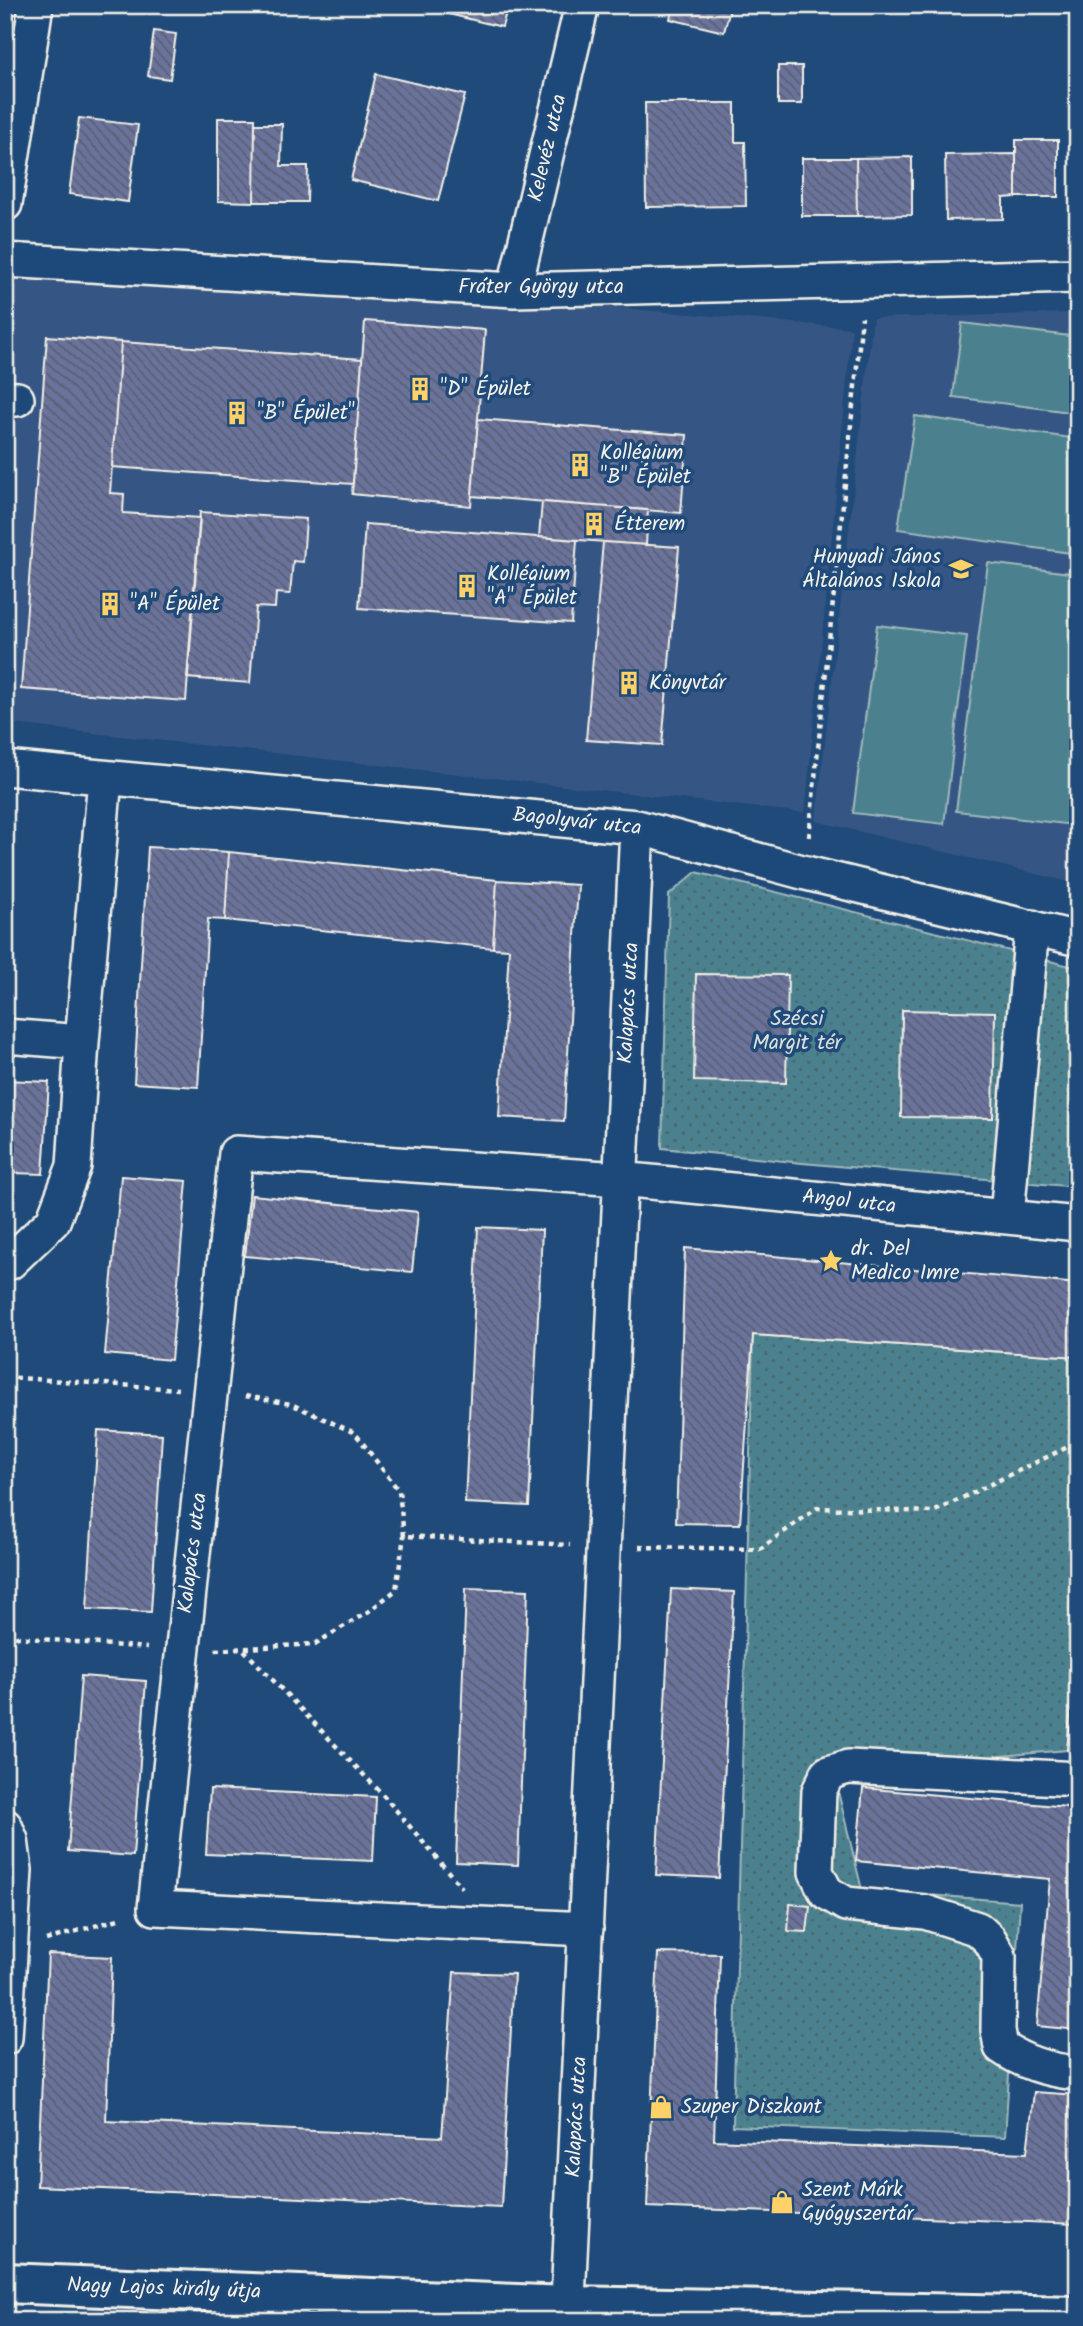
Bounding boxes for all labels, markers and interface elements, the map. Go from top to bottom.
street label: Kelevéz utca [520,91,576,205]
street label: Fráter György utca [458,271,624,304]
place label: "D" Épület [440,373,532,406]
building icon: "D" Épület [406,375,434,403]
place label: "B" Épület" [257,397,355,430]
building icon: "B" Épület" [223,399,251,427]
place label: Kollégium "B" Épület [600,437,692,494]
building icon: Kollégium "B" Épület [566,451,594,479]
place label: Étterem [614,508,685,541]
building icon: Étterem [580,510,608,538]
place label: Hunyadi János Általános Iskola [802,541,941,598]
school or university icon: Hunyadi János Általános Iskola [947,555,975,583]
place label: Kollégium "A" Épület [487,558,578,615]
building icon: Kollégium "A" Épület [453,572,481,600]
place label: "A" Épület [130,588,221,621]
building icon: "A" Épület [96,590,124,618]
place label: Könyvtár [649,667,727,700]
building icon: Könyvtár [615,669,643,697]
street label: Bagolyvár utca [511,799,643,845]
street label: Kalapács utca [609,942,649,1064]
park label: Szécsi Margit tér [752,1003,843,1060]
street label: Angol utca [800,1181,898,1223]
place label: dr. Del Medico Imre [851,1233,960,1290]
place icon: dr. Del Medico Imre [817,1247,845,1275]
street label: Kalapács utca [169,1491,217,1615]
street label: Kalapács utca [557,2056,597,2178]
place label: Szuper Diszkont [681,2091,823,2124]
shop icon: Szuper Diszkont [647,2093,675,2121]
place label: Szent Márk Gyógyszertár [802,2174,915,2231]
shop icon: Szent Márk Gyógyszertár [768,2188,796,2216]
street label: Nagy Lajos király útja [66,2269,262,2309]

